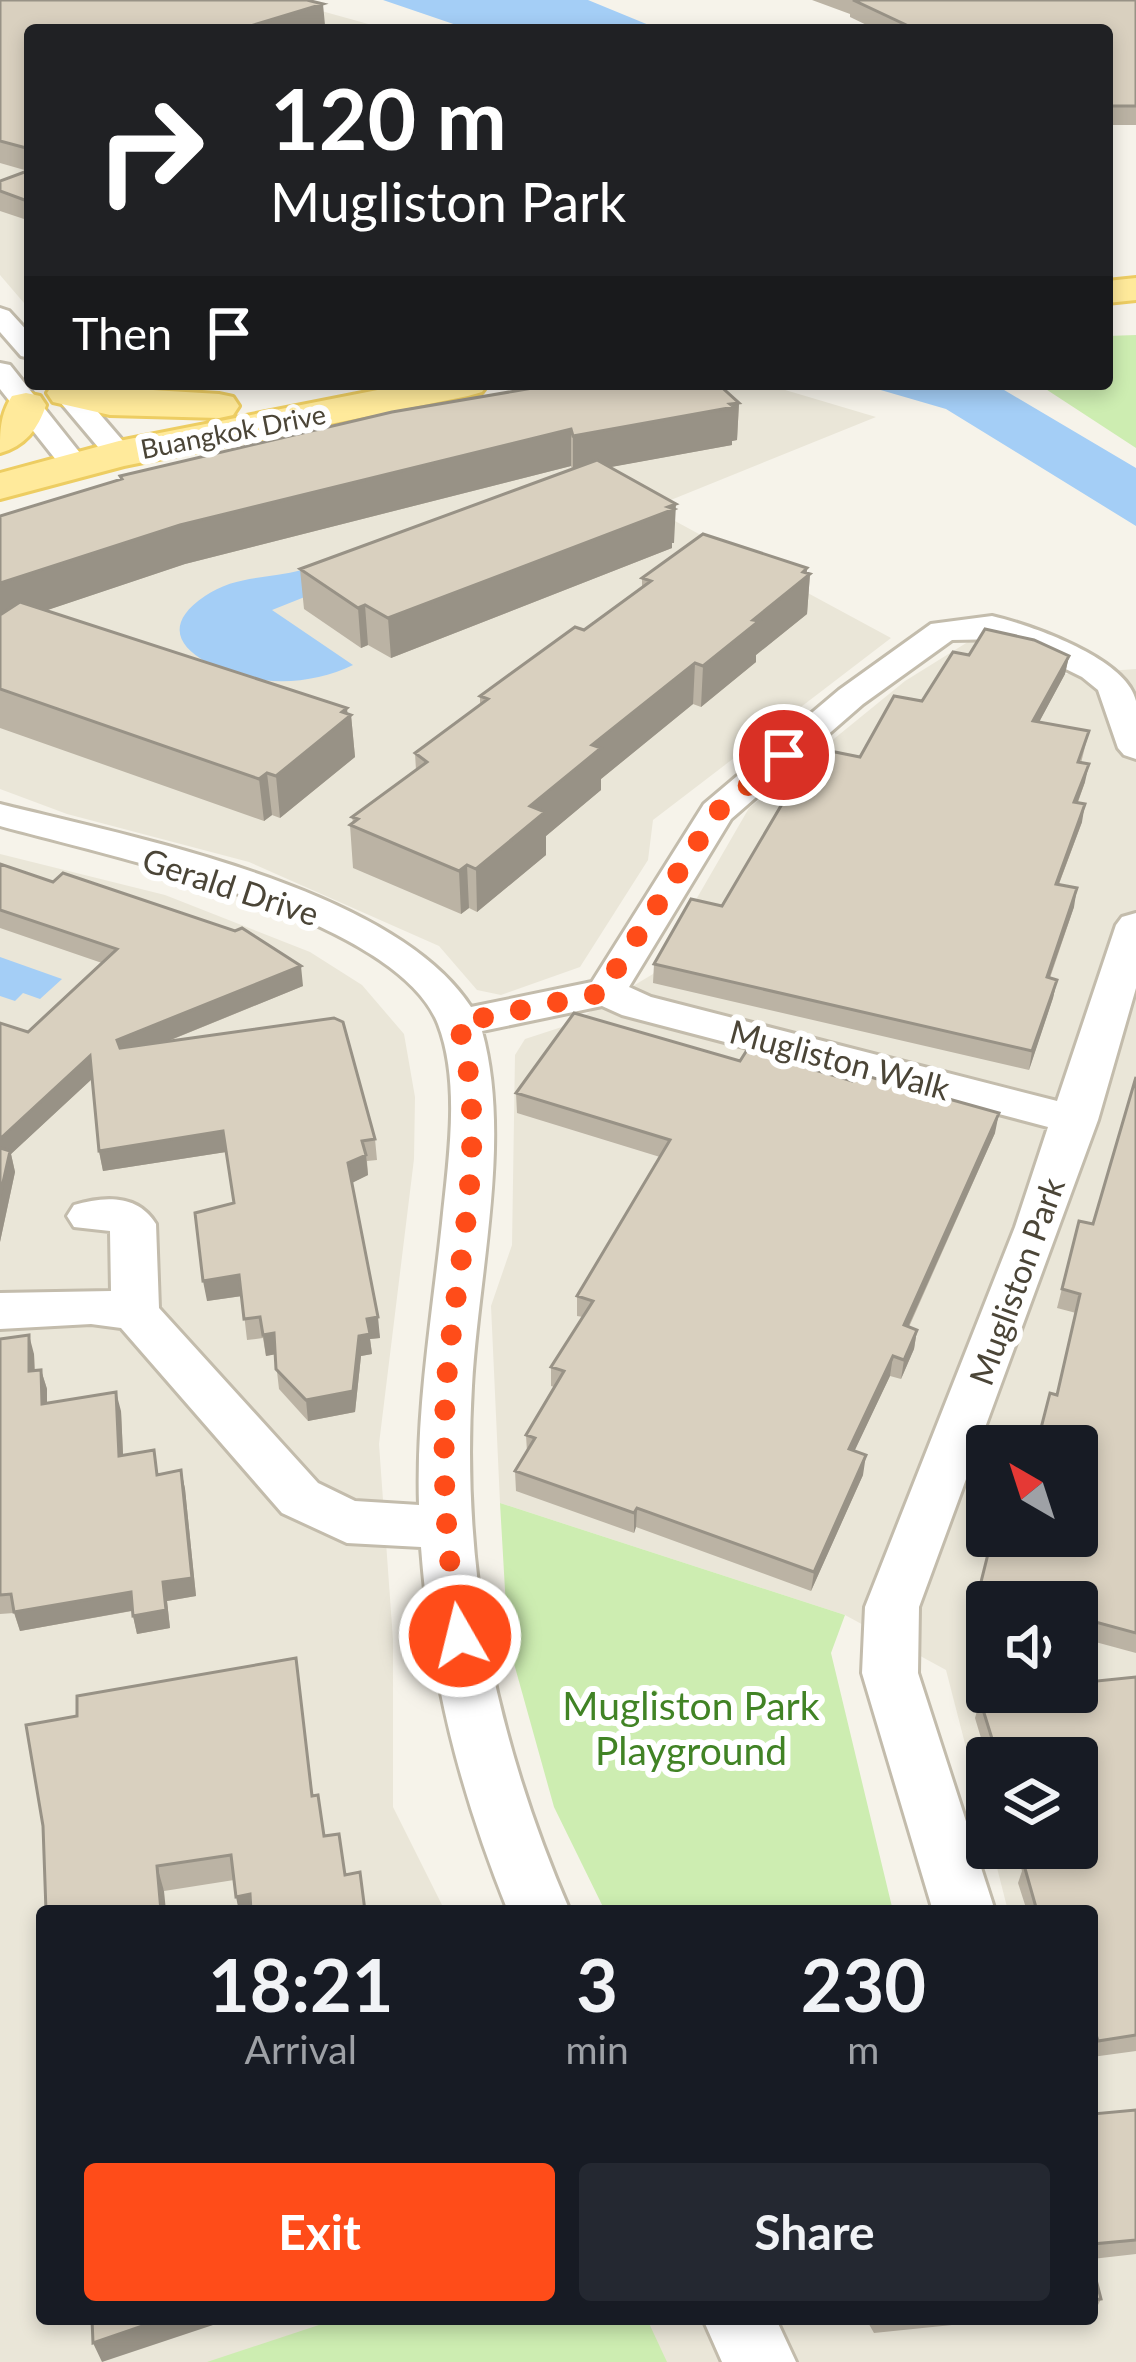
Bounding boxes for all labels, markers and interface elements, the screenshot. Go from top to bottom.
text: 120 m [270,67,507,168]
icon: right [72,72,228,228]
text: Mugliston Park [270,169,626,234]
icon: arrive [196,300,262,366]
text: Then [72,306,172,360]
street label: Buangkok Drive [138,397,328,465]
pin [733,704,835,806]
icon: arrive [751,722,817,788]
street label: Gerald Drive [138,839,324,933]
street label: Mugliston Walk [726,1010,955,1108]
street label: Mugliston Park [960,1172,1072,1390]
north arrow [966,1425,1098,1557]
map controls [966,1425,1098,1869]
position arrow [397,1573,523,1699]
button: sound [966,1581,1098,1713]
park label: Mugliston Park Playground [562,1682,820,1773]
button: layers [966,1737,1098,1869]
text: 18:21 [208,1941,394,2027]
text: 3 [576,1941,618,2027]
text: 230 [801,1941,926,2027]
text: Arrival [245,2026,357,2072]
text: min [566,2026,629,2072]
text: m [847,2026,879,2072]
button: Exit [84,2163,555,2301]
button: Share [579,2163,1050,2301]

